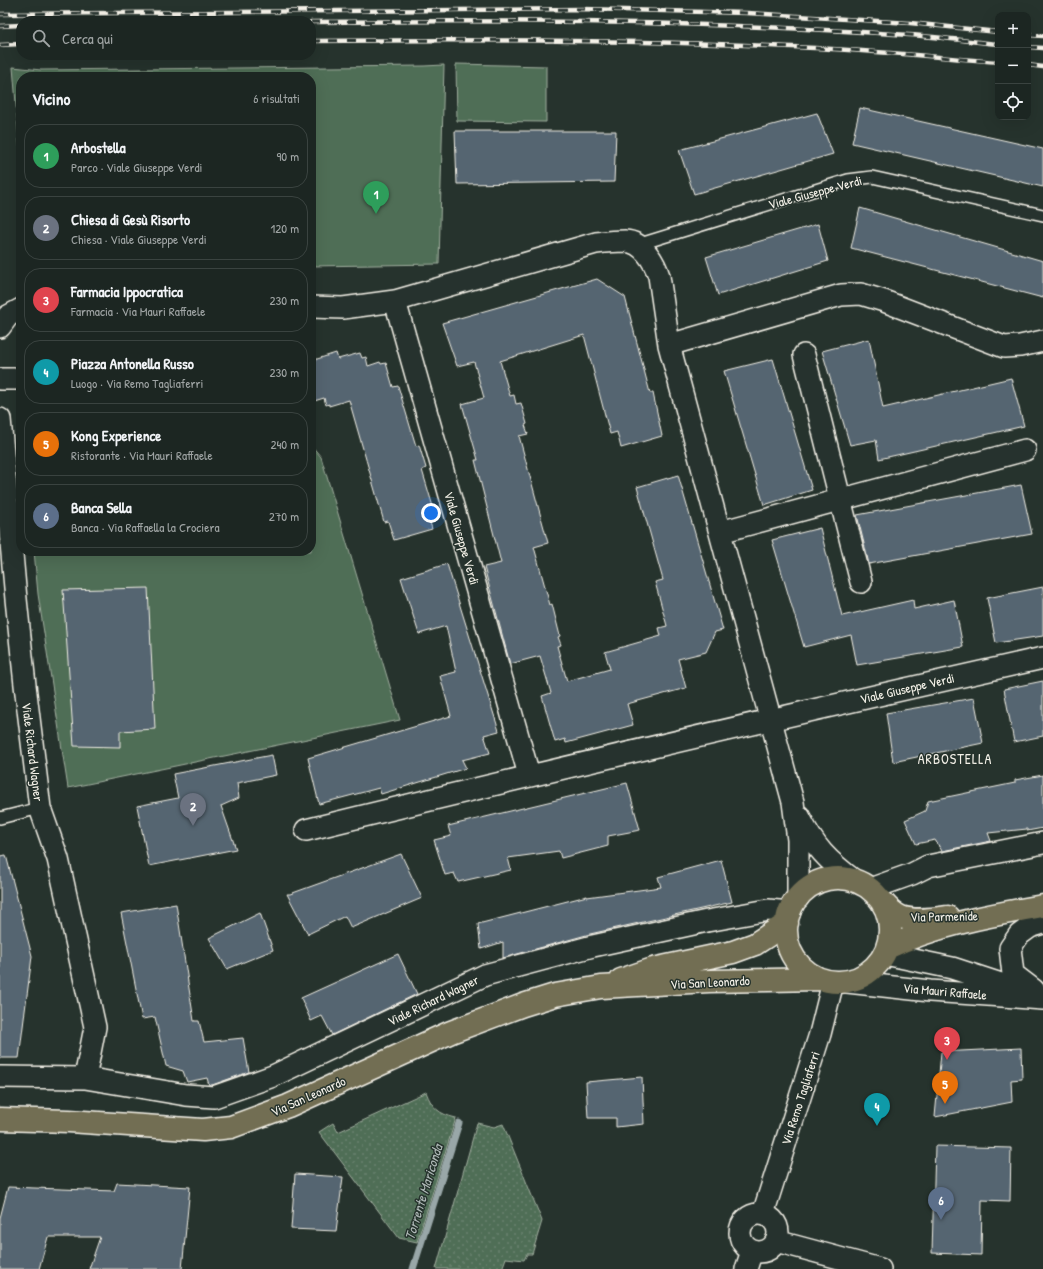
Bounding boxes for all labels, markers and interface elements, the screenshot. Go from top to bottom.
map controls [995,12,1031,120]
button: + [995,12,1031,48]
search box [16,16,316,60]
icon: search [30,27,52,49]
text: Cerca qui [62,28,113,49]
button: − [995,48,1031,84]
button: locate [995,84,1031,120]
text: Vicino [32,87,70,110]
text: 6 risultati [253,89,300,107]
text: Arbostella [71,137,126,158]
text: 1 [44,147,48,165]
text: 90 m [277,147,299,165]
text: Parco · Viale Giuseppe Verdi [71,158,202,176]
street label: Viale Giuseppe Verdi [766,171,864,213]
pin: 1 [363,181,389,214]
text: Chiesa di Gesù Risorto [71,209,190,230]
text: 2 [43,219,49,237]
text: 120 m [271,219,299,237]
text: Chiesa · Viale Giuseppe Verdi [71,230,207,248]
text: Farmacia Ippocratica [71,281,183,302]
text: 3 [43,291,49,309]
text: 230 m [269,291,299,309]
text: Farmacia · Via Mauri Raffaele [71,302,206,320]
text: Piazza Antonella Russo [71,353,194,374]
text: 4 [44,363,48,381]
text: 230 m [269,363,299,381]
text: Luogo · Via Remo Tagliaferri [71,374,204,392]
text: Kong Experience [71,425,161,446]
text: 5 [43,435,49,453]
text: 240 m [270,435,299,453]
text: Ristorante · Via Mauri Raffaele [71,446,213,464]
street label: Viale Giuseppe Verdi [440,489,484,587]
text: Banca Sella [71,497,132,518]
your location [421,503,441,523]
text: 6 [43,507,49,525]
text: 270 m [269,507,299,525]
text: Banca · Via Raffaella la Crociera [71,518,220,536]
street label: Viale Giuseppe Verdi [858,668,956,708]
street label: Viale Richard Wagner [18,702,48,802]
district label: ARBOSTELLA [918,749,992,768]
pin: 2 [180,793,206,826]
street label: Via Parmenide [910,906,978,926]
street label: Viale Richard Wagner [384,970,482,1030]
street label: Via San Leonardo [670,971,750,993]
street label: Via Mauri Raffaele [902,978,988,1004]
pin: 3 [934,1027,960,1060]
street label: Via Remo Tagliaferri [776,1049,824,1147]
pin: 5 [932,1071,958,1104]
street label: Via San Leonardo [268,1072,348,1120]
pin: 4 [864,1093,890,1126]
water label: Torrente Mariconda [399,1140,447,1242]
pin: 6 [928,1187,954,1220]

